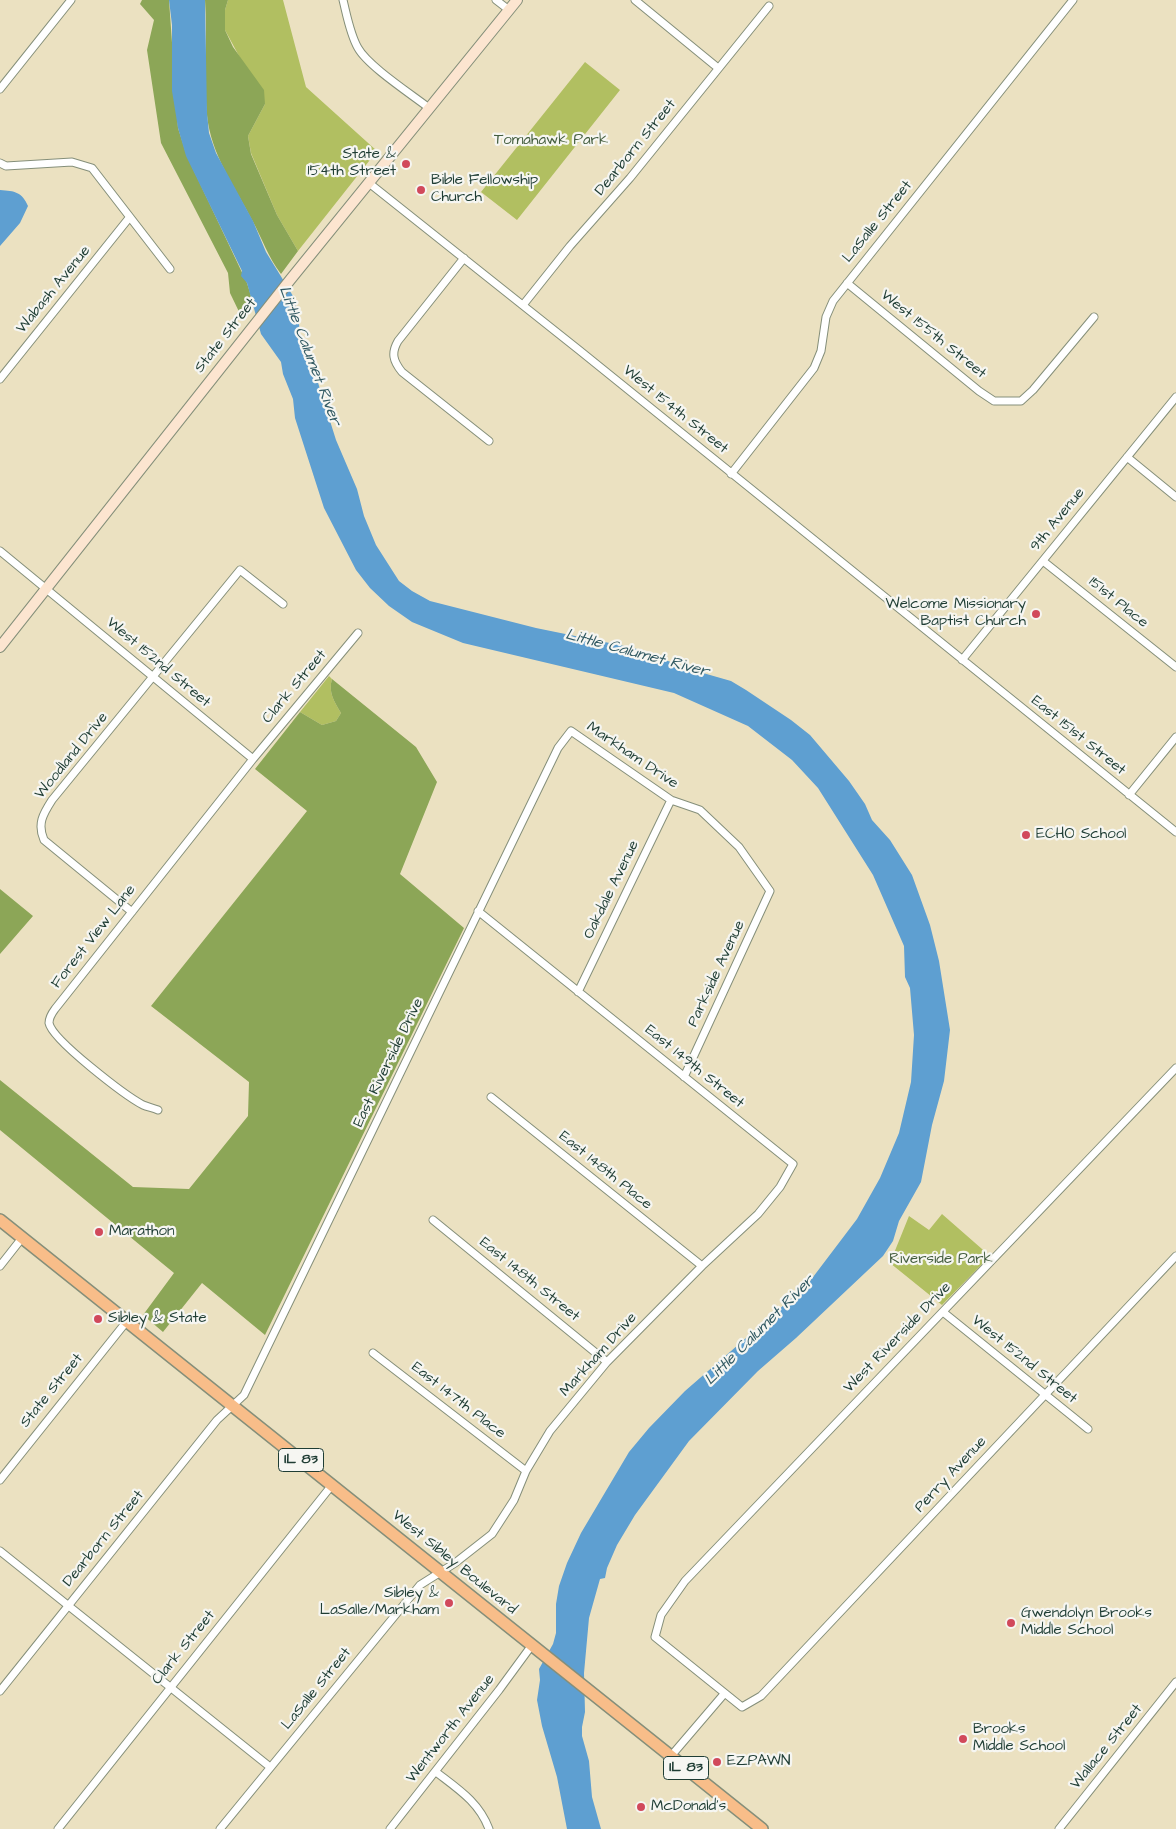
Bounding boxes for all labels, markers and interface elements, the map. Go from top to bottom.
street label: Dearborn Street [592,96,680,200]
park label: Tomahawk Park [494,132,608,150]
place label: State & 154th Street [307,146,396,181]
marker: State & 154th Street [400,158,412,170]
place label: Bible Fellowship Church [431,172,538,207]
street label: LaSalle Street [839,177,917,267]
marker: Bible Fellowship Church [415,184,427,196]
street label: Wabash Avenue [13,243,95,337]
water label: Little Calumet River [274,284,344,428]
street label: West 155th Street [877,287,989,383]
street label: State Street [191,295,261,377]
street label: West 154th Street [619,362,731,458]
street label: 9th Avenue [1027,485,1089,555]
street label: 151st Place [1085,574,1151,632]
place label: Welcome Missionary Baptist Church [886,596,1026,631]
marker: Welcome Missionary Baptist Church [1030,608,1042,620]
street label: West 152nd Street [102,614,214,712]
water label: Little Calumet River [563,626,711,682]
street label: Clark Street [259,647,331,727]
street label: East 151st Street [1027,692,1129,780]
street label: Woodland Drive [32,709,112,803]
street label: Markham Drive [583,719,681,793]
place label: ECHO School [1036,826,1126,844]
marker: ECHO School [1020,829,1032,841]
street label: Oakdale Avenue [580,838,644,942]
street label: Forest View Lane [48,882,140,992]
street label: Parkside Avenue [685,918,749,1030]
street label: East Riverside Drive [350,996,428,1130]
street label: East 149th Street [641,1021,747,1113]
street label: East 148th Place [555,1128,655,1214]
place label: Marathon [109,1223,174,1241]
marker: Marathon [93,1226,105,1238]
street label: East 148th Street [475,1234,583,1326]
park label: Riverside Park [889,1251,993,1269]
water label: Little Calumet River [701,1272,819,1390]
street label: West Riverside Drive [841,1279,955,1397]
street label: Markham Drive [557,1309,641,1401]
place label: Sibley & State [108,1310,207,1328]
street label: West 152nd Street [968,1312,1080,1408]
marker: Sibley & State [92,1313,104,1325]
street label: State Street [17,1350,87,1432]
street label: East 147th Place [407,1359,509,1443]
street label: Perry Avenue [911,1433,991,1517]
road number: IL 83 [278,1448,324,1472]
street label: Dearborn Street [60,1487,148,1591]
street label: West Sibley Boulevard [388,1507,520,1619]
place label: Sibley & LaSalle/Markham [320,1585,439,1620]
marker: Sibley & LaSalle/Markham [443,1597,455,1609]
place label: Gwendolyn Brooks Middle School [1021,1605,1152,1640]
street label: Clark Street [149,1607,219,1689]
marker: Gwendolyn Brooks Middle School [1005,1617,1017,1629]
street label: LaSalle Street [278,1644,356,1734]
street label: Wentworth Avenue [403,1671,499,1787]
street label: Wallace Street [1067,1701,1147,1793]
place label: Brooks Middle School [973,1721,1065,1756]
marker: Brooks Middle School [957,1733,969,1745]
place label: EZPAWN [727,1753,790,1771]
road number: IL 83 [664,1756,708,1780]
marker: EZPAWN [711,1756,723,1768]
place label: McDonald's [651,1798,726,1816]
marker: McDonald's [635,1801,647,1813]

